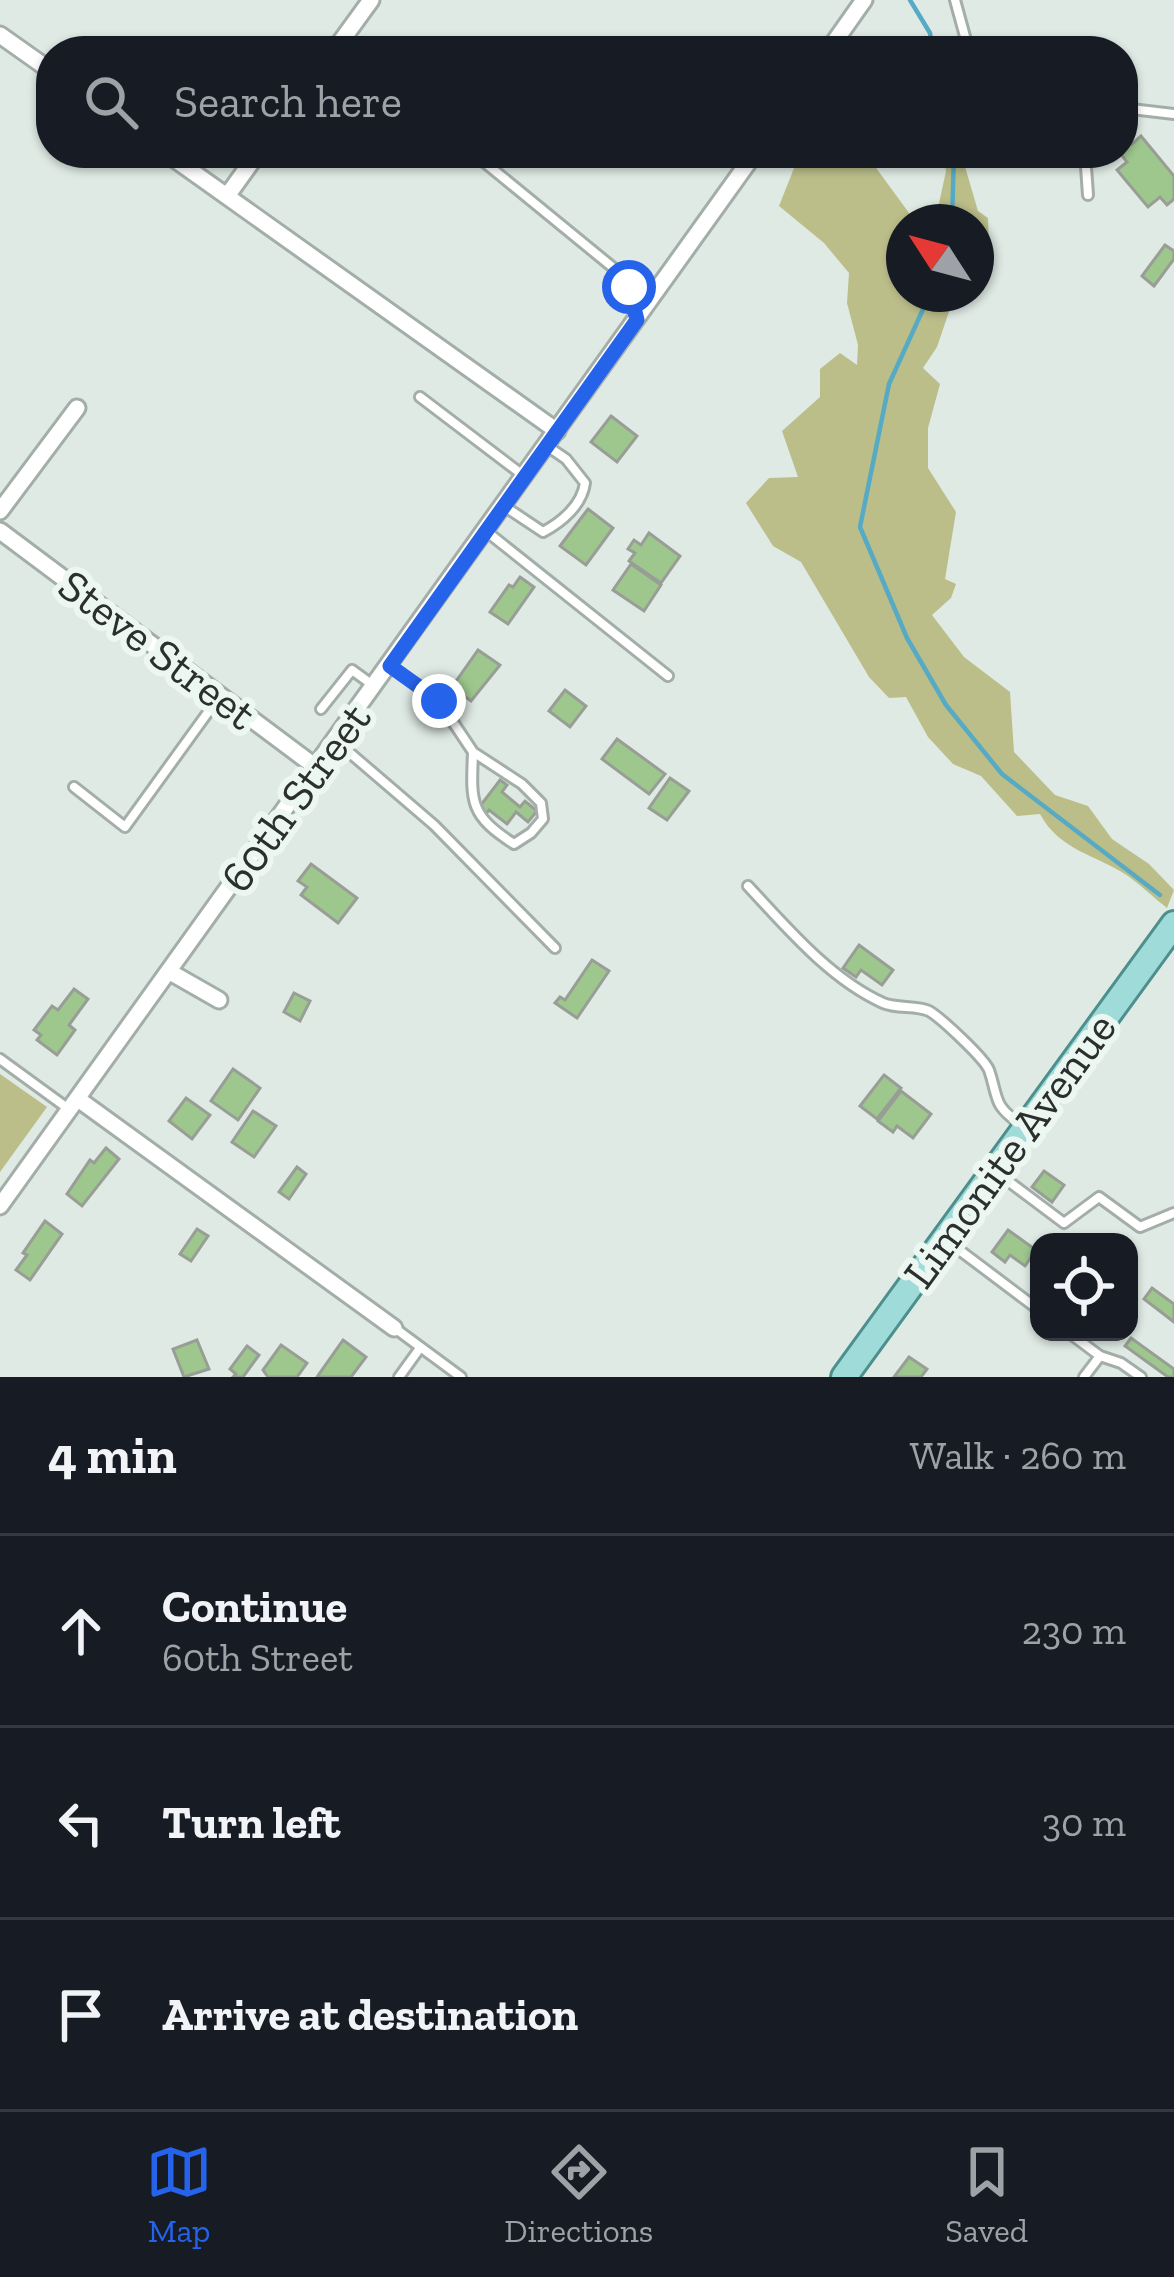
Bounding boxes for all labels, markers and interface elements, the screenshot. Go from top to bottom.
search box [36,36,1138,168]
icon: search [78,69,144,135]
text: Search here [174,75,402,129]
north arrow [886,204,994,312]
route start [602,260,656,314]
street label: Steve Street [48,558,267,742]
route end [412,674,466,728]
street label: 60th Street [209,692,382,902]
street label: Limonite Avenue [892,1003,1128,1299]
map controls [1030,1233,1138,1341]
button: locate [1030,1233,1138,1341]
text: 4 min [48,1425,177,1486]
text: Walk · 260 m [910,1432,1126,1479]
text: Continue [162,1580,347,1634]
icon: ahead [48,1598,114,1664]
text: 230 m [1022,1607,1126,1654]
text: 60th Street [162,1634,353,1681]
icon: left [48,1790,114,1856]
text: Turn left [162,1796,340,1850]
text: 30 m [1042,1799,1126,1846]
icon: arrive [48,1982,114,2048]
text: Arrive at destination [162,1988,578,2042]
tab: Map [146,2139,212,2250]
tab: Directions [504,2139,653,2250]
tab: Saved [945,2139,1028,2250]

